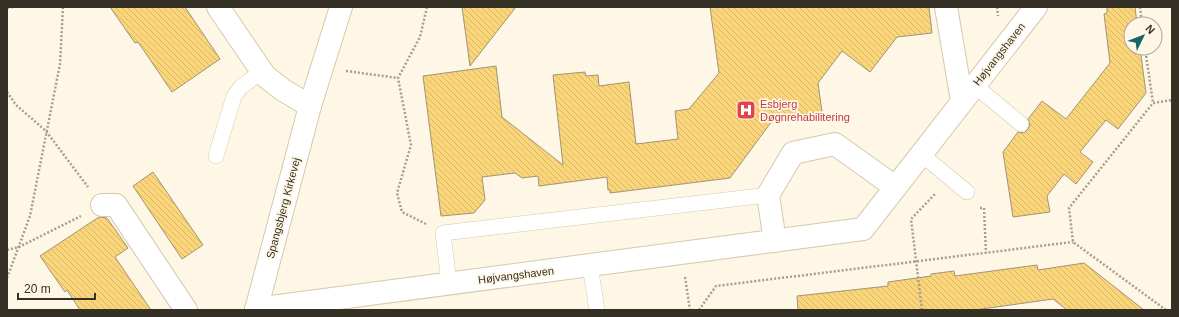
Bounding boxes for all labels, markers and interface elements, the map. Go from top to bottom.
north arrow [1123,16,1163,56]
street label: Højvangshaven [971,20,1027,88]
text: N [1143,22,1157,36]
place label: Esbjerg Døgnrehabilitering [760,98,850,123]
hospital icon: Esbjerg Døgnrehabilitering [735,99,757,121]
street label: Spangsbjerg Kirkevej [264,156,302,260]
street label: Højvangshaven [477,264,555,286]
scale bar [18,275,95,301]
text: 20 m [24,282,51,296]

